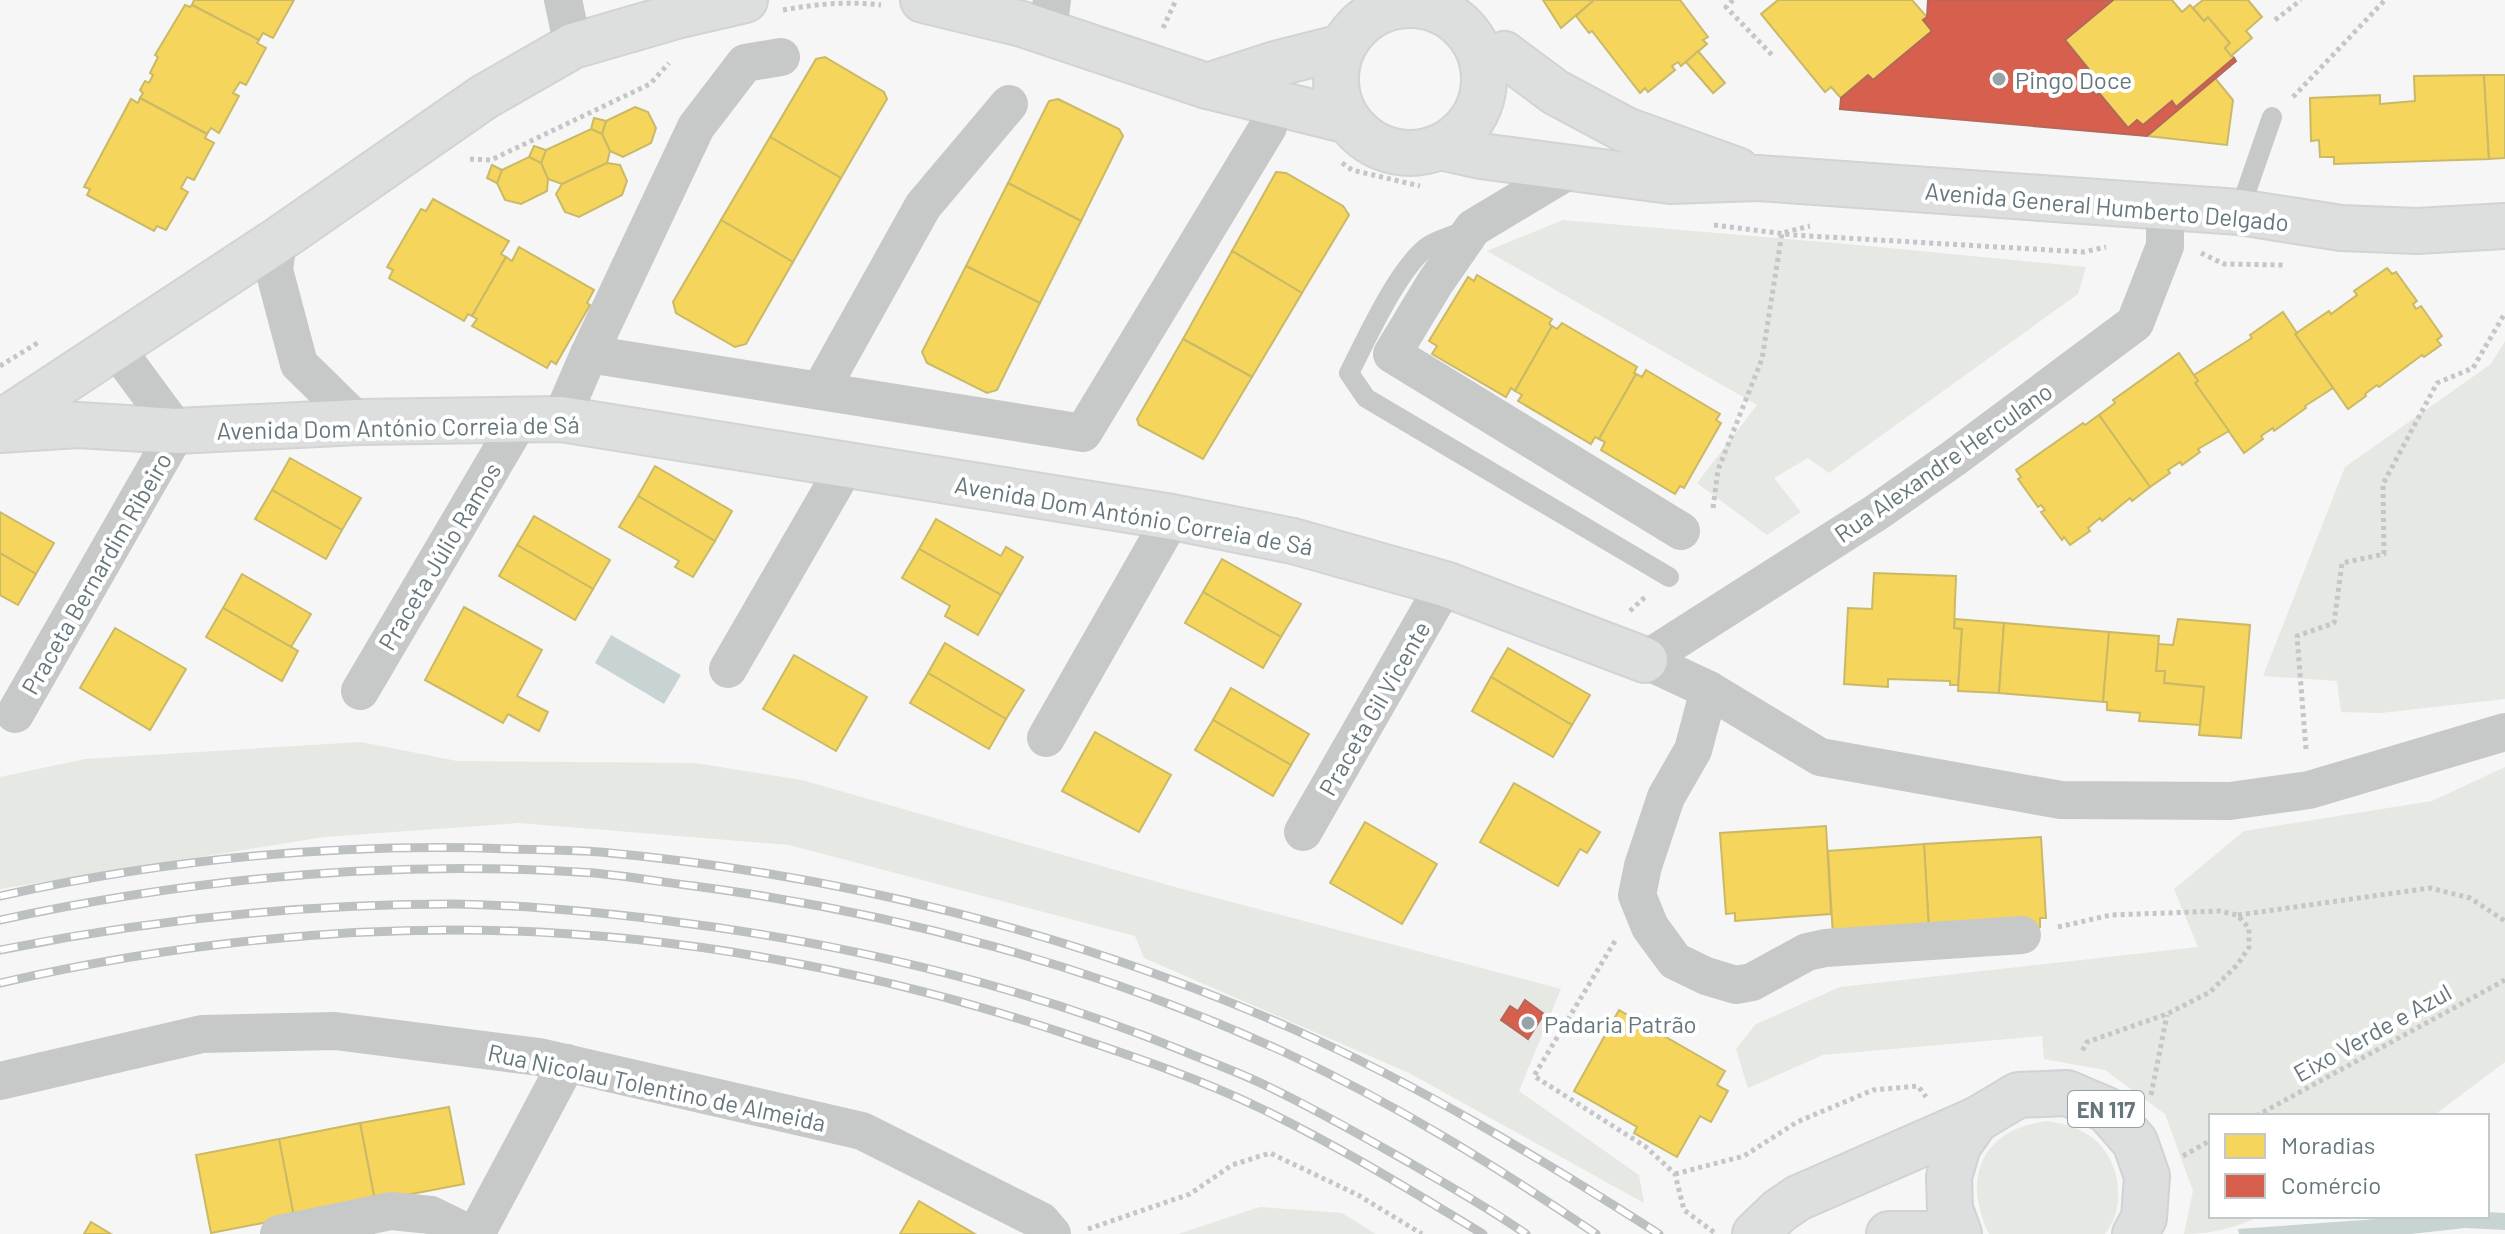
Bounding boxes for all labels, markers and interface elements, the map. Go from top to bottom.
place label: Pingo Doce [2015,65,2132,94]
marker: Pingo Doce [1990,70,2008,88]
street label: Avenida General Humberto Delgado [1924,176,2290,236]
street label: Rua Alexandre Herculano [1829,376,2057,548]
street label: Avenida Dom António Correia de Sá [216,409,580,445]
street label: Praceta Bernardim Ribeiro [15,447,177,699]
street label: Praceta Júlio Ramos [372,457,506,655]
street label: Avenida Dom António Correia de Sá [953,469,1315,561]
street label: Praceta Gil Vicente [1312,616,1436,800]
street label: Eixo Verde e Azul [2288,977,2456,1087]
place label: Padaria Patrão [1544,1009,1697,1038]
marker: Padaria Patrão [1519,1014,1537,1032]
street label: Rua Nicolau Tolentino de Almeida [486,1037,828,1137]
road number: EN 117 [2068,1091,2144,1127]
legend [2209,1114,2489,1218]
text: Moradias [2281,1130,2375,1159]
text: Comércio [2281,1170,2381,1199]

